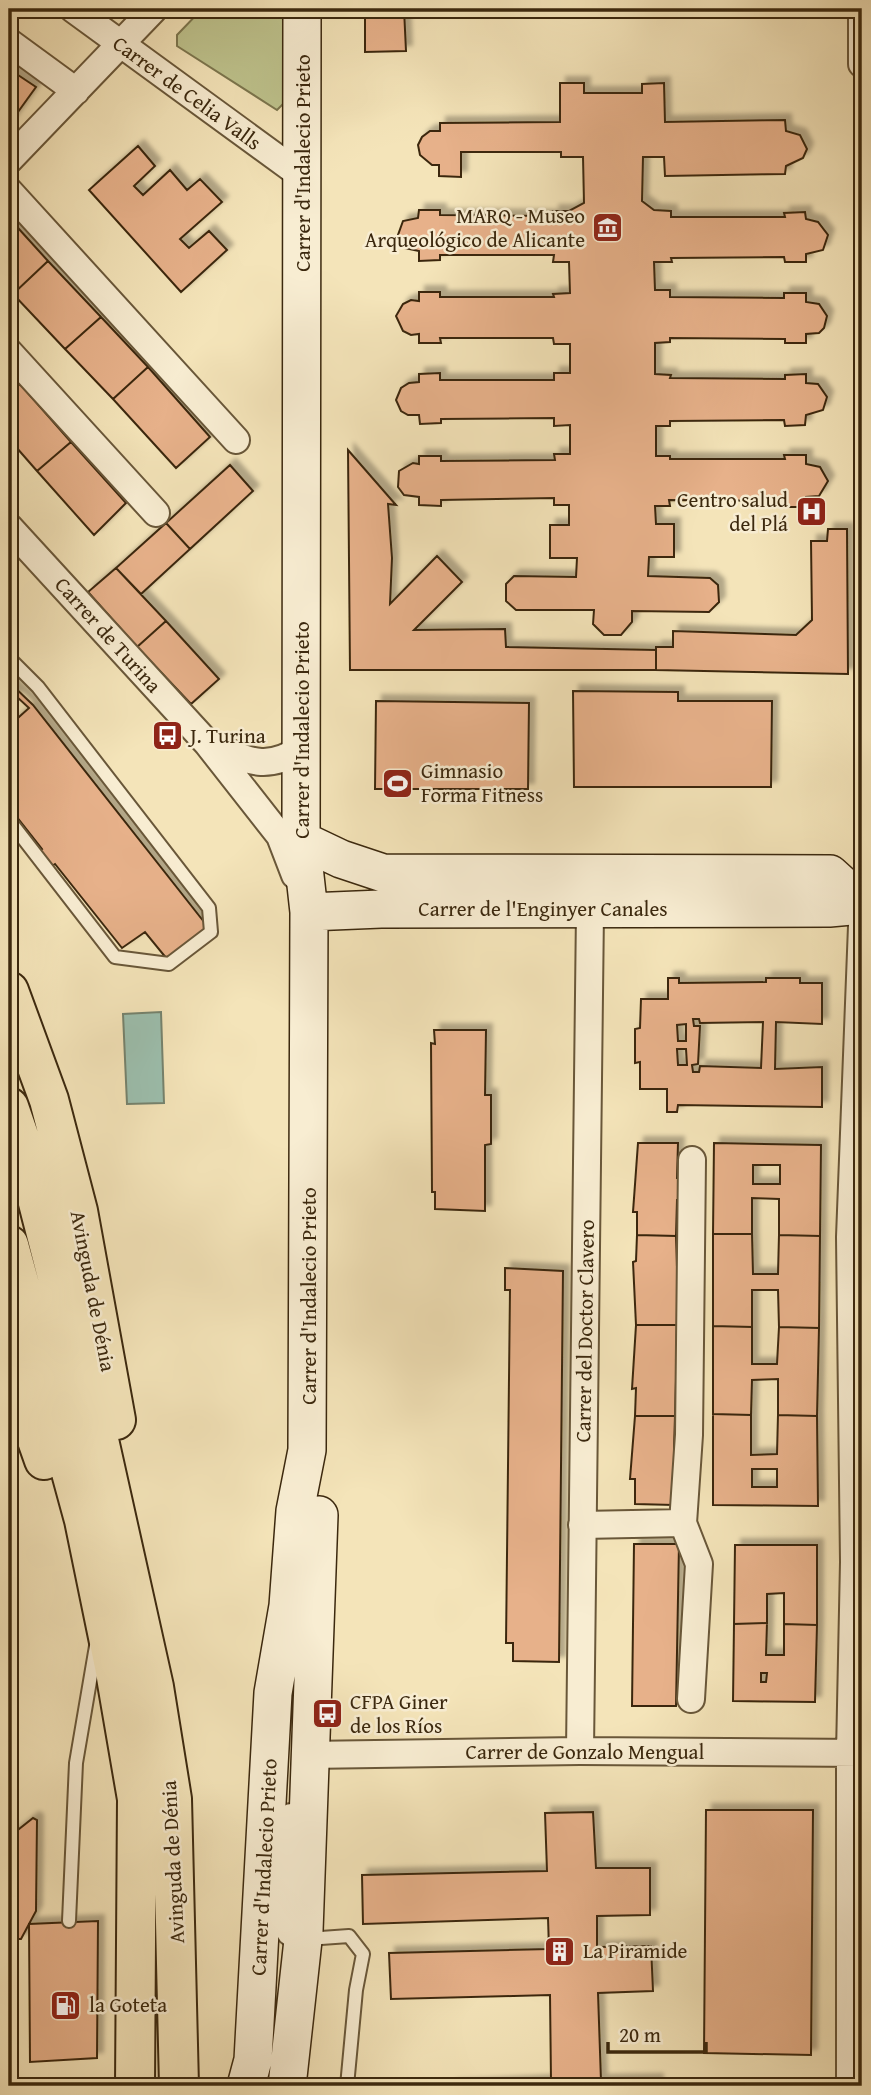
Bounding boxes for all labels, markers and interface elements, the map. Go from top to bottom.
street label: Carrer de Celia Valls [106,28,268,157]
street label: Carrer d'Indalecio Prieto [287,54,318,272]
place label: MARQ - Museo Arqueológico de Alicante [365,200,585,255]
museum icon: MARQ - Museo Arqueológico de Alicante [591,211,625,245]
place label: Centro salud del Plá [677,484,789,539]
hospital icon: Centro salud del Plá [794,495,828,529]
street label: Carrer de Turina [48,570,169,700]
street label: Carrer d'Indalecio Prieto [286,621,317,839]
bus stop icon: J. Turina [150,719,184,753]
place label: J. Turina [187,720,266,751]
place label: Gimnasio Forma Fitness [421,755,543,810]
sports icon: Gimnasio Forma Fitness [381,766,415,800]
street label: Carrer de l'Enginyer Canales [418,893,668,924]
street label: Carrer d'Indalecio Prieto [293,1187,324,1405]
street label: Avinguda de Dénia [63,1208,124,1374]
street label: Carrer del Doctor Clavero [567,1219,602,1443]
place label: CFPA Giner de los Ríos [350,1686,448,1741]
bus stop icon: CFPA Giner de los Ríos [310,1697,344,1731]
street label: Carrer de Gonzalo Mengual [466,1736,705,1767]
street label: Carrer d'Indalecio Prieto [242,1758,285,1976]
street label: Avinguda de Dénia [153,1780,192,1944]
building icon: La Piramide [543,1934,577,1968]
place label: La Piramide [583,1935,688,1966]
fuel station icon: la Goteta [49,1988,83,2022]
place label: la Goteta [89,1989,167,2020]
scale bar [608,2011,706,2055]
text: 20 m [619,2019,661,2050]

